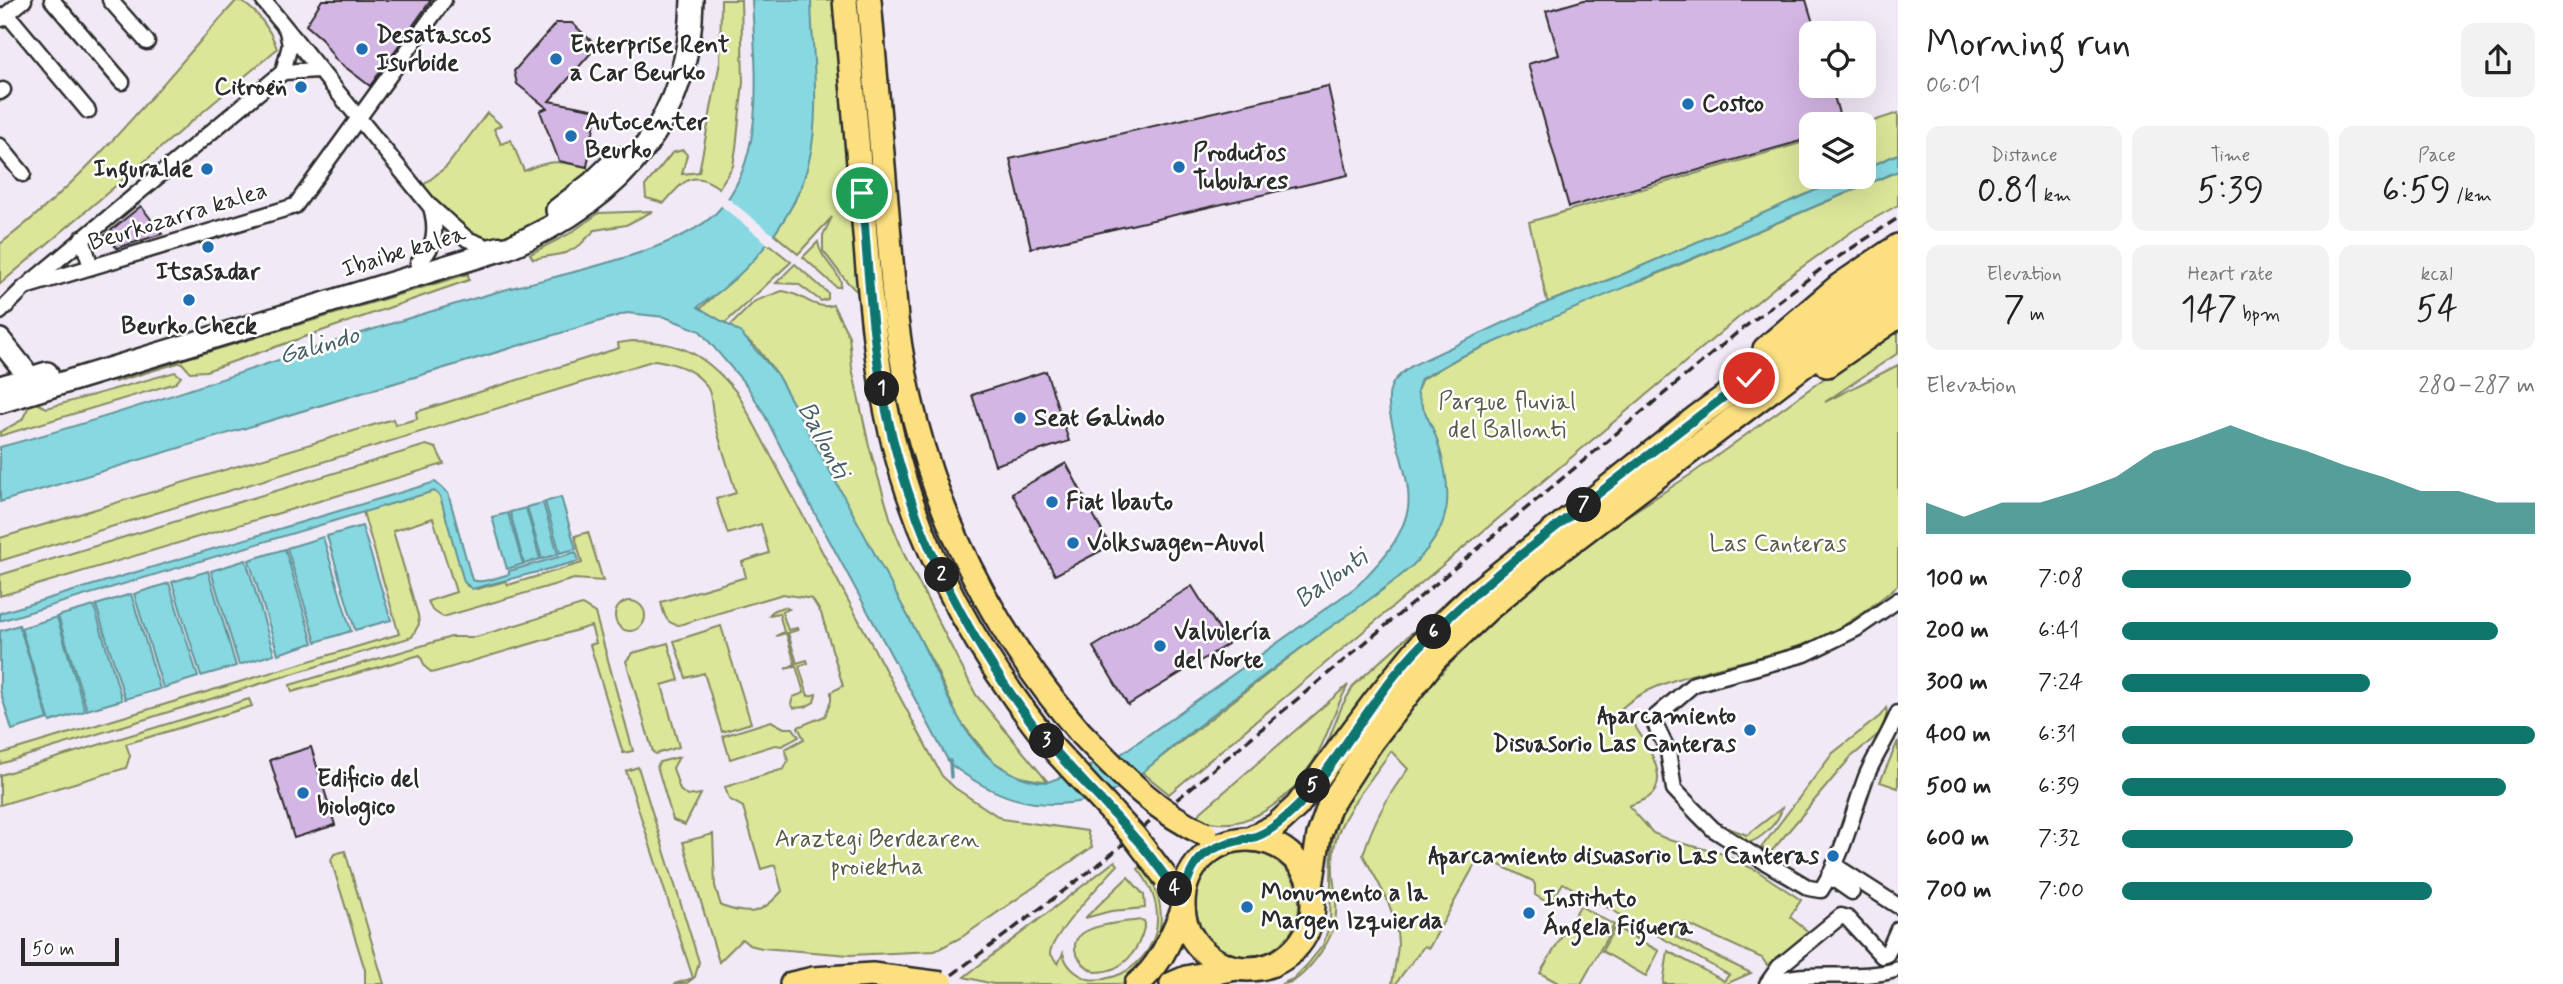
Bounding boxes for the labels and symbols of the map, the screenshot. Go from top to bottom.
place label: Desatascos Isurbide [376,20,492,79]
place label: Enterprise Rent a Car Beurko [570,30,730,89]
marker: Desatascos Isurbide [354,41,370,57]
marker: Enterprise Rent a Car Beurko [548,51,564,67]
place label: Citroën [214,72,287,103]
marker: Citroën [293,79,309,95]
place label: Costco [1702,89,1764,120]
marker: Costco [1680,96,1696,112]
place label: Autocenter Beurko [585,107,708,166]
marker: Autocenter Beurko [563,128,579,144]
place label: Productos Tubulares [1193,138,1289,197]
place label: Inguralde [93,154,193,188]
marker: Productos Tubulares [1171,159,1187,175]
marker: Inguralde [199,161,215,177]
pin [832,163,892,223]
street label: Beurkozarra kalea [85,175,271,259]
street label: Ibaibe kalea [338,218,470,286]
marker: Itsasadar [200,239,216,255]
place label: Itsasadar [156,257,261,288]
marker: Beurko Check [181,292,197,308]
place label: Beurko Check [121,311,257,342]
water label: Galindo [275,318,364,374]
pin [1719,348,1779,408]
pin: 1 [864,372,900,406]
park label: Parque fluvial del Ballonti [1438,387,1576,446]
water label: Ballonti [789,396,859,487]
place label: Seat Galindo [1034,403,1165,434]
marker: Seat Galindo [1012,410,1028,426]
place label: Fiat Ibauto [1066,487,1173,518]
pin: 7 [1566,488,1602,522]
marker: Fiat Ibauto [1044,494,1060,510]
place label: Volkswagen-Auvol [1087,528,1265,562]
park label: Las Canteras [1709,529,1847,560]
marker: Volkswagen-Auvol [1065,535,1081,551]
water label: Ballonti [1288,539,1377,617]
pin: 2 [925,558,960,592]
pin: 6 [1416,614,1452,650]
place label: Valvulería del Norte [1174,617,1271,676]
marker: Valvulería del Norte [1152,638,1168,654]
place label: Aparcamiento Disuasorio Las Canteras [1493,701,1736,760]
marker: Aparcamiento Disuasorio Las Canteras [1742,722,1758,738]
pin: 3 [1030,724,1064,758]
place label: Edificio del biologico [317,764,419,826]
pin: 5 [1296,768,1330,804]
marker: Edificio del biologico [295,785,311,801]
park label: Araztegi Berdearen proiektua [775,824,980,883]
place label: Aparcamiento disuasorio Las Canteras [1428,841,1819,875]
marker: Aparcamiento disuasorio Las Canteras [1825,848,1841,864]
pin: 4 [1158,872,1192,906]
place label: Monumento a la Margen Izquierda [1261,878,1443,940]
place label: Instituto Ángela Figuera [1543,884,1693,946]
marker: Monumento a la Margen Izquierda [1239,899,1255,915]
marker: Instituto Ángela Figuera [1521,905,1537,921]
scale bar [21,935,119,967]

